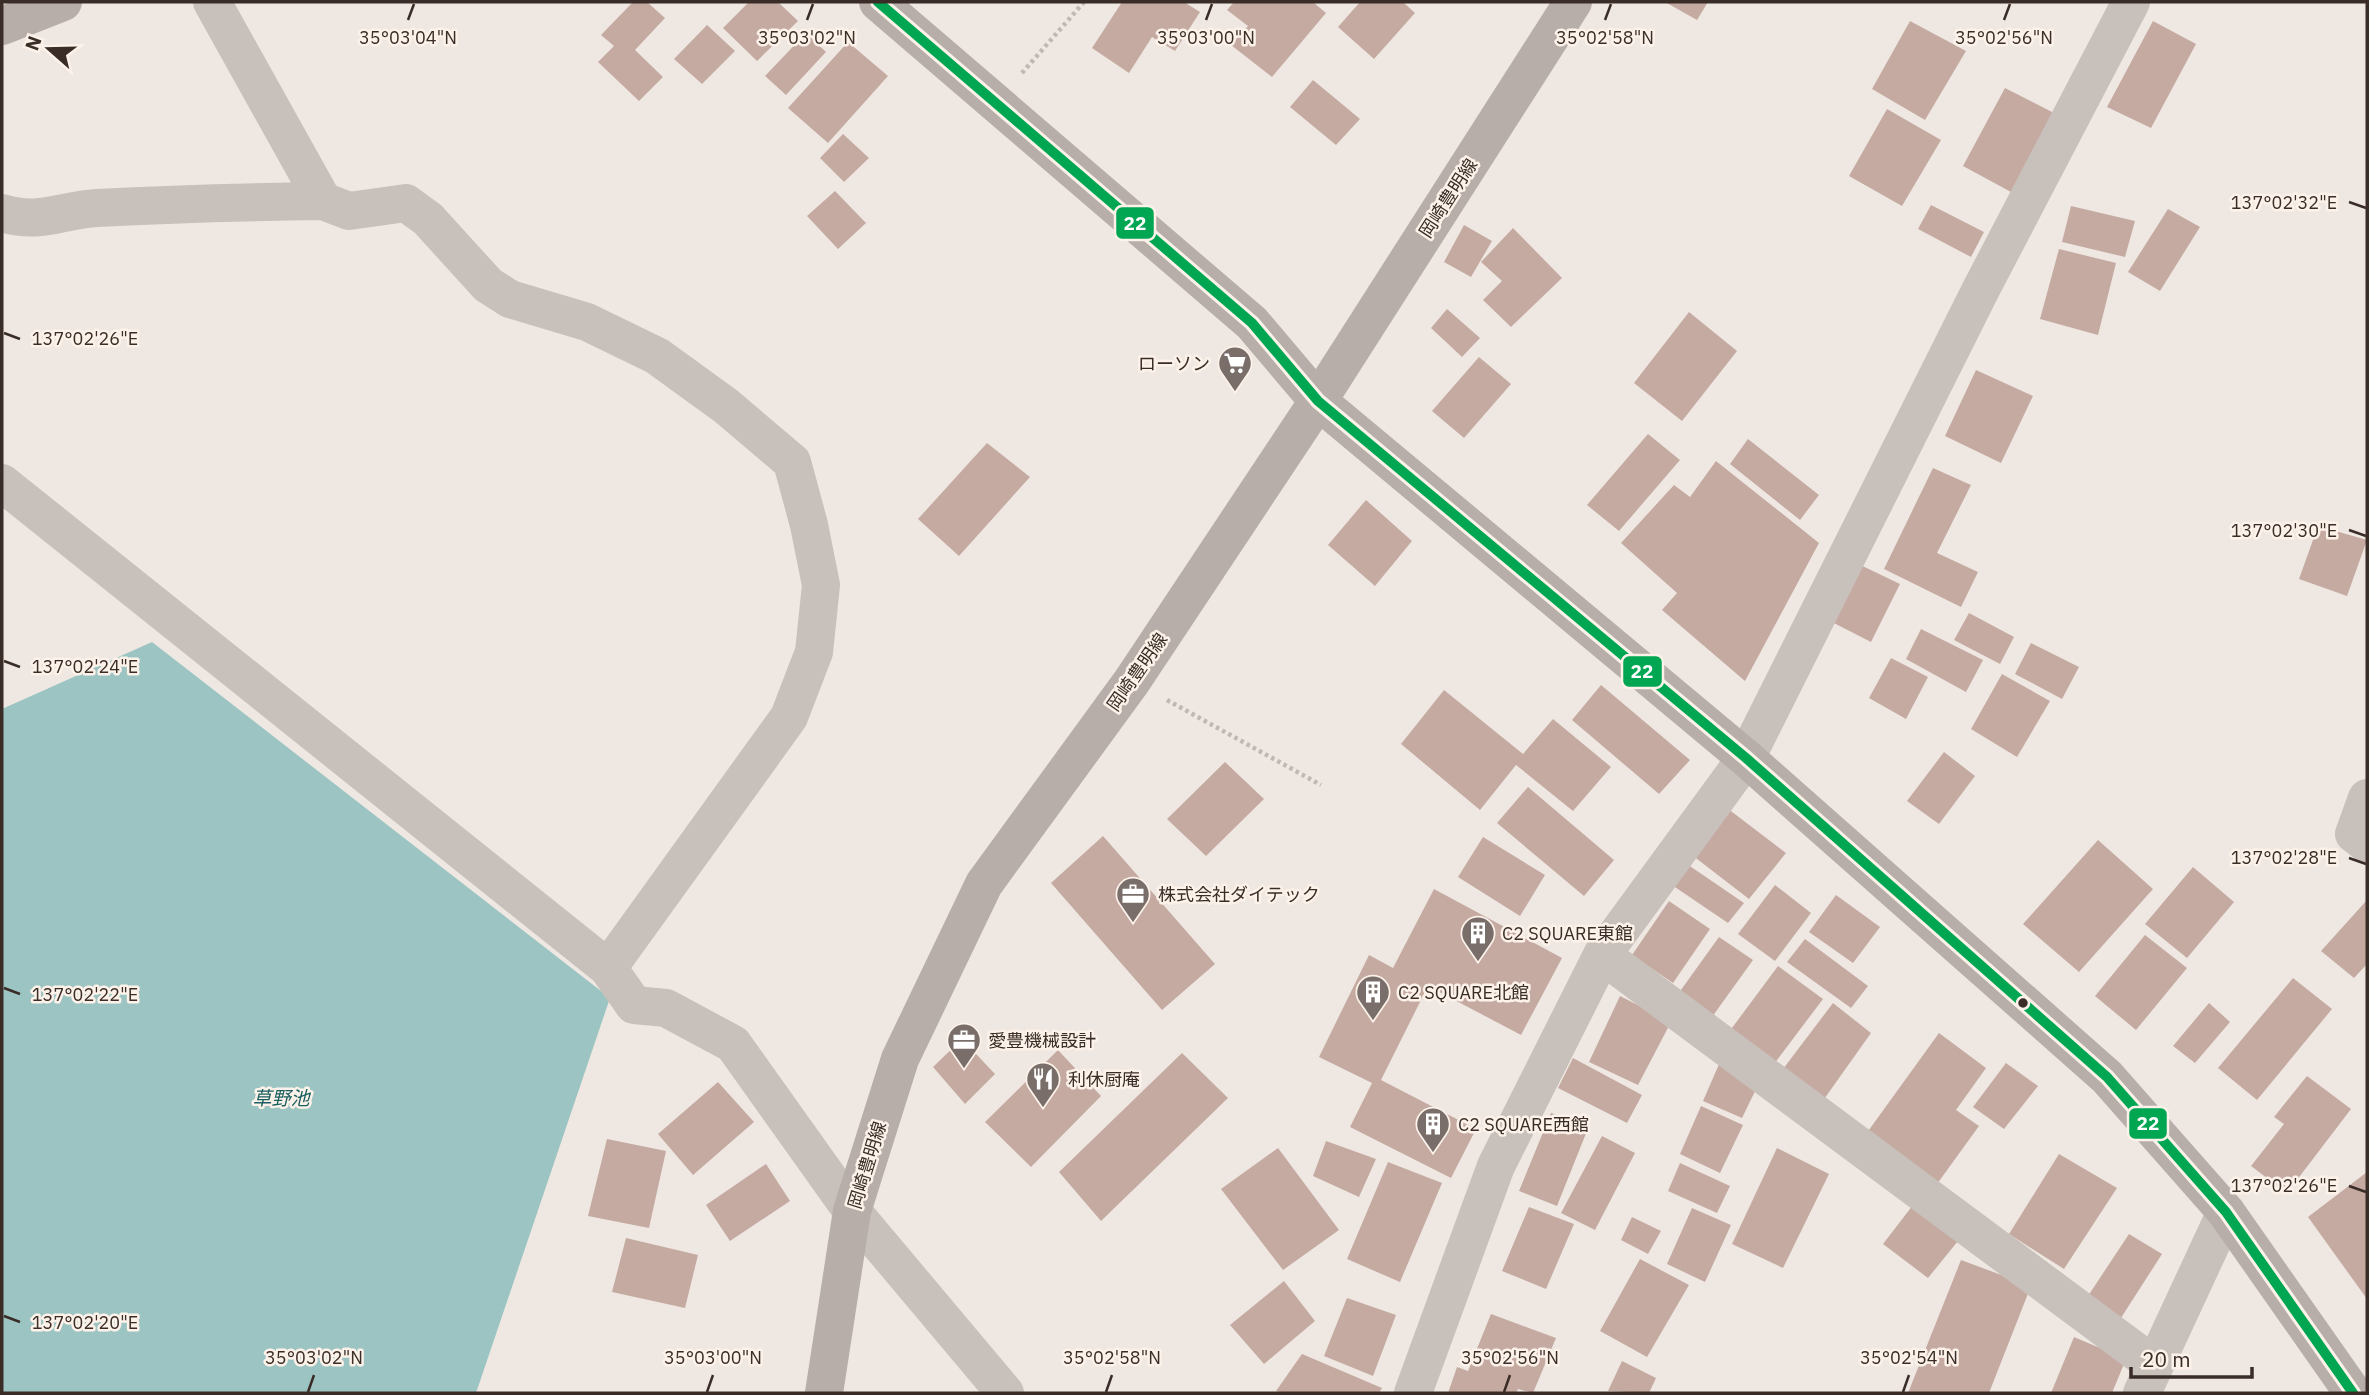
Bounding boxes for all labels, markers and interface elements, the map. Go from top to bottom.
north arrow [14,14,84,84]
text: 35°03'04"N [359,26,457,49]
text: 35°03'02"N [758,26,856,49]
text: 35°03'00"N [1157,26,1255,49]
text: 35°02'58"N [1556,26,1654,49]
text: 35°02'56"N [1955,26,2053,49]
text: N [19,33,47,54]
street label: 岡崎豊明線 [1414,154,1482,242]
text: 137°02'32"E [2231,191,2337,214]
line badge: 22 [1115,206,1155,240]
text: 22 [1124,211,1146,235]
text: 137°02'26"E [32,327,138,350]
supermarket icon: ローソン [1216,344,1254,393]
place label: ローソン [1138,352,1210,375]
text: 137°02'30"E [2231,519,2337,542]
street label: 岡崎豊明線 [1102,629,1172,715]
text: 137°02'24"E [32,655,138,678]
line badge: 22 [1622,655,1663,688]
text: 22 [1631,659,1653,683]
text: 137°02'28"E [2231,846,2337,869]
office icon: 株式会社ダイテック [1114,875,1152,924]
place label: 株式会社ダイテック [1158,883,1320,906]
building icon: C2 SQUARE東館 [1459,914,1497,963]
place label: C2 SQUARE東館 [1502,922,1633,945]
building icon: C2 SQUARE北館 [1354,973,1392,1022]
place label: C2 SQUARE北館 [1398,981,1529,1004]
text: 137°02'22"E [32,983,138,1006]
unlabelled marker [2016,996,2030,1010]
office icon: 愛豊機械設計 [945,1021,983,1070]
place label: 愛豊機械設計 [988,1029,1096,1052]
restaurant icon: 利休厨庵 [1024,1060,1062,1109]
place label: 利休厨庵 [1068,1068,1140,1091]
water label: 草野池 [252,1086,311,1110]
building icon: C2 SQUARE西館 [1414,1105,1452,1154]
line badge: 22 [2128,1107,2168,1140]
text: 22 [2137,1111,2159,1135]
place label: C2 SQUARE西館 [1458,1113,1589,1136]
street label: 岡崎豊明線 [843,1119,891,1211]
text: 137°02'26"E [2231,1174,2337,1197]
text: 137°02'20"E [32,1311,138,1334]
scale bar [2131,1336,2252,1380]
text: 20 m [2142,1345,2191,1373]
text: 35°03'02"N [265,1346,363,1369]
text: 35°03'00"N [664,1346,762,1369]
text: 35°02'58"N [1063,1346,1161,1369]
text: 35°02'56"N [1461,1346,1559,1369]
text: 35°02'54"N [1860,1346,1958,1369]

